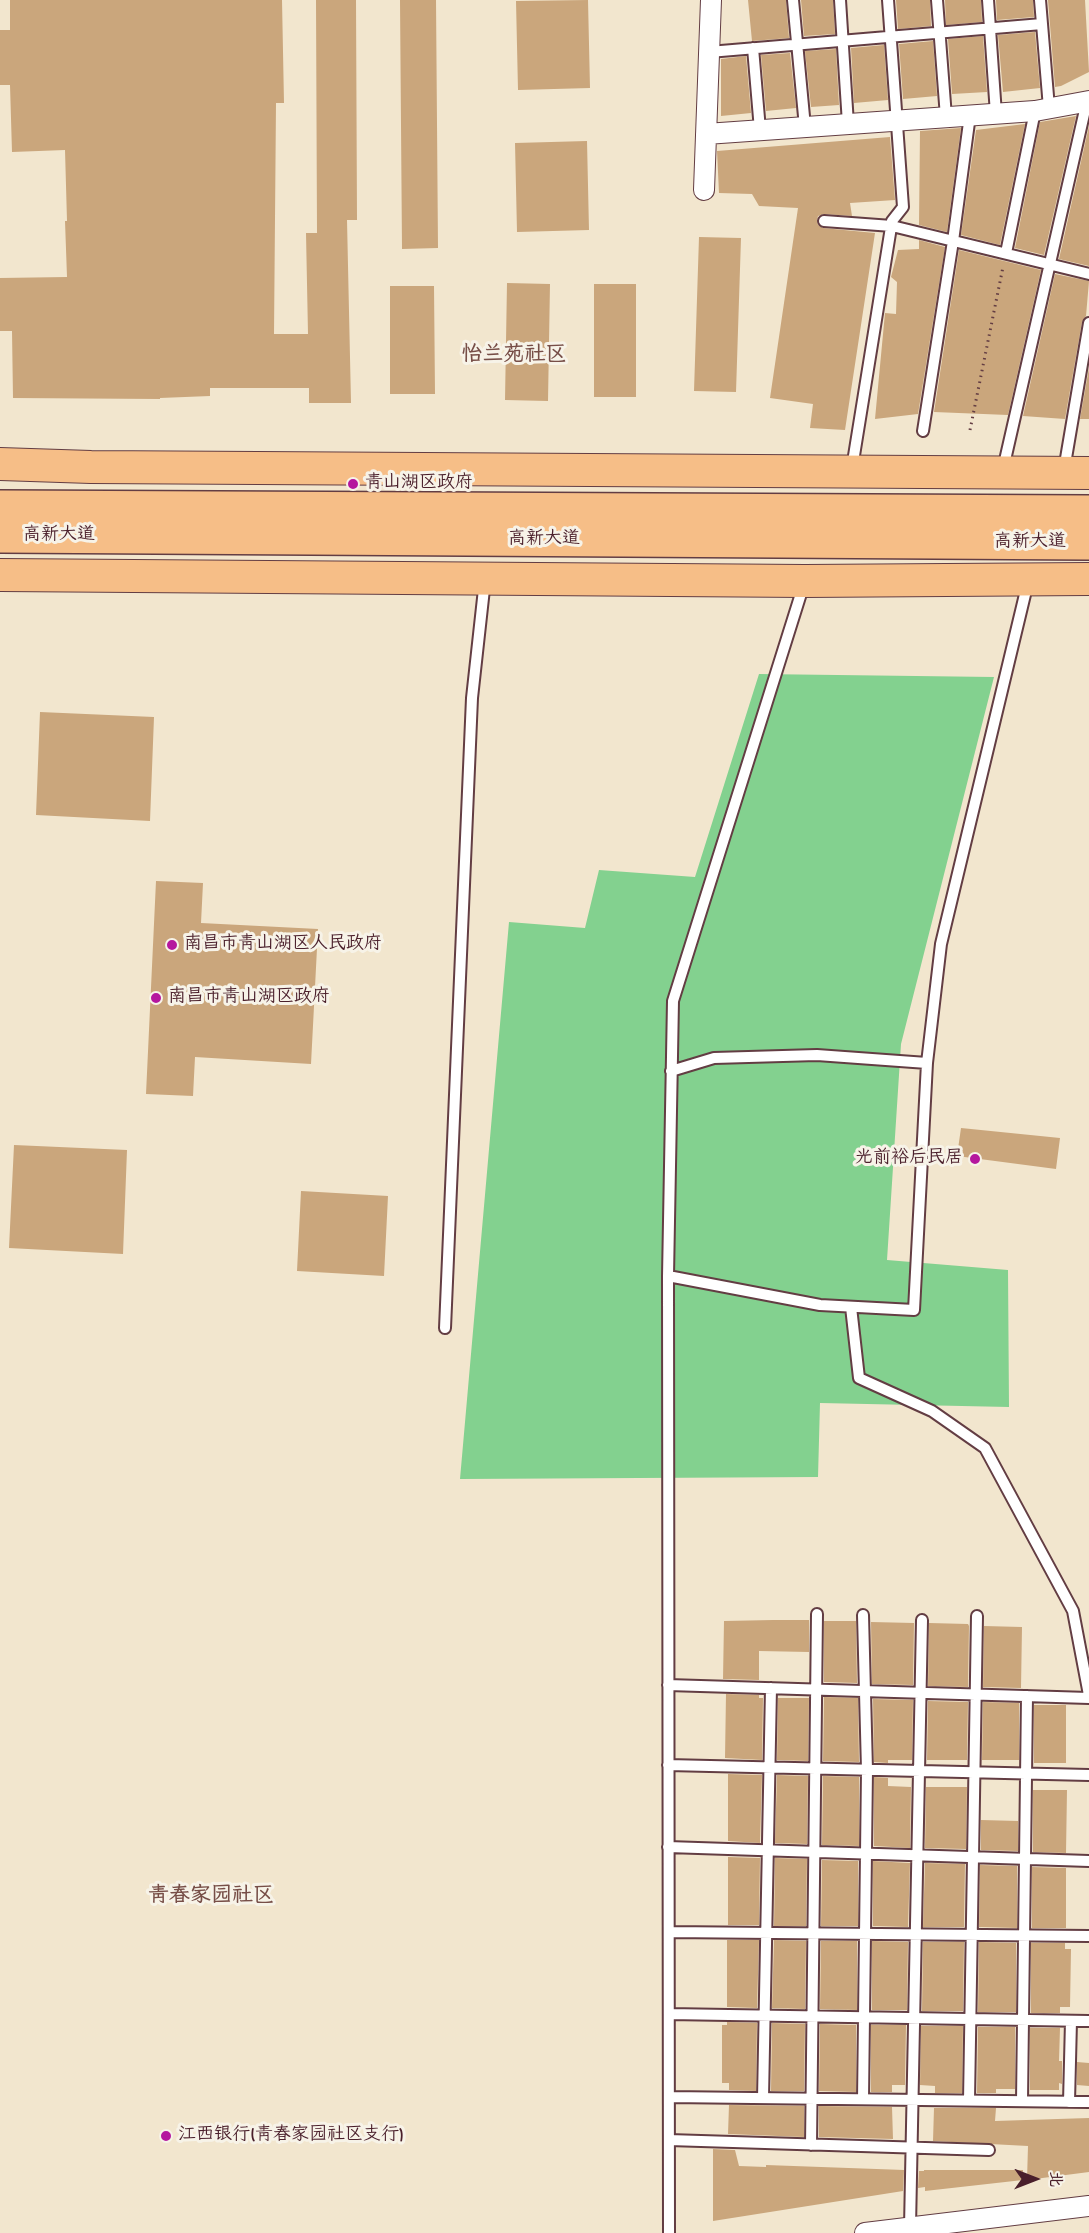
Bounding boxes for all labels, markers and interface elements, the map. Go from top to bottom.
district label: 怡兰苑社区 [462,344,566,370]
place label: 青山湖区政府 [365,473,473,495]
marker: 青山湖区政府 [346,477,360,491]
street label: 高新大道 [23,525,95,547]
street label: 高新大道 [508,529,580,551]
street label: 高新大道 [994,532,1066,554]
place label: 南昌市青山湖区人民政府 [184,934,382,956]
marker: 南昌市青山湖区人民政府 [165,938,179,952]
place label: 南昌市青山湖区政府 [168,987,330,1009]
marker: 南昌市青山湖区政府 [149,991,163,1005]
place label: 光前裕后民居 [855,1148,963,1170]
marker: 光前裕后民居 [968,1152,982,1166]
district label: 青春家园社区 [148,1885,274,1911]
place label: 江西银行(青春家园社区支行) [178,2125,404,2147]
marker: 江西银行(青春家园社区支行) [159,2129,173,2143]
north arrow [1005,2149,1065,2209]
text: 北 [1044,2171,1063,2187]

